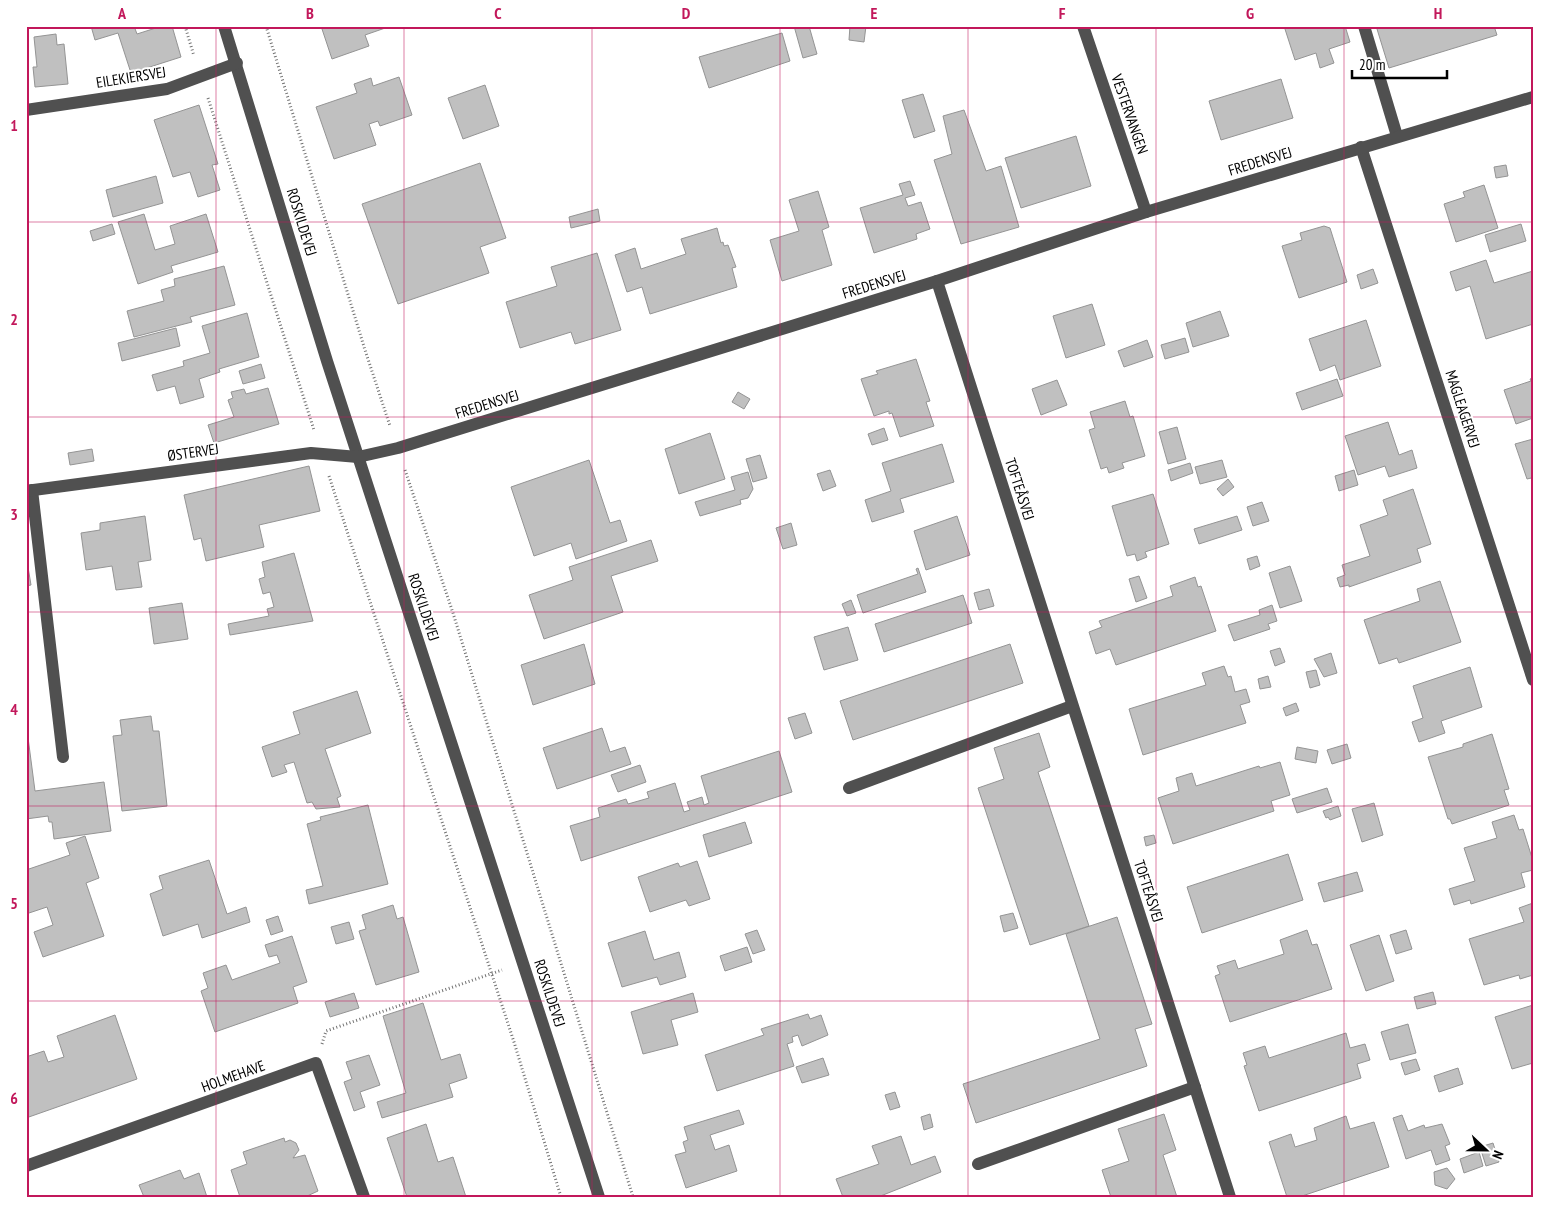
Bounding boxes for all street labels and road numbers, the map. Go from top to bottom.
street label: EILEKIERSVEJ [95,62,167,92]
street label: VESTERVANGEN [1107,71,1152,156]
street label: FREDENSVEJ [1226,142,1294,180]
street label: ROSKILDEVEJ [283,186,321,258]
street label: FREDENSVEJ [840,265,908,303]
street label: MAGLEAGERVEJ [1442,368,1484,450]
street label: FREDENSVEJ [453,385,521,423]
street label: ØSTERVEJ [166,439,220,465]
street label: TOFTEÅSVEJ [1001,456,1039,522]
street label: ROSKILDEVEJ [404,571,444,643]
street label: TOFTEÅSVEJ [1130,858,1168,924]
street label: ROSKILDEVEJ [530,957,570,1029]
street label: HOLMEHAVE [199,1056,267,1096]

